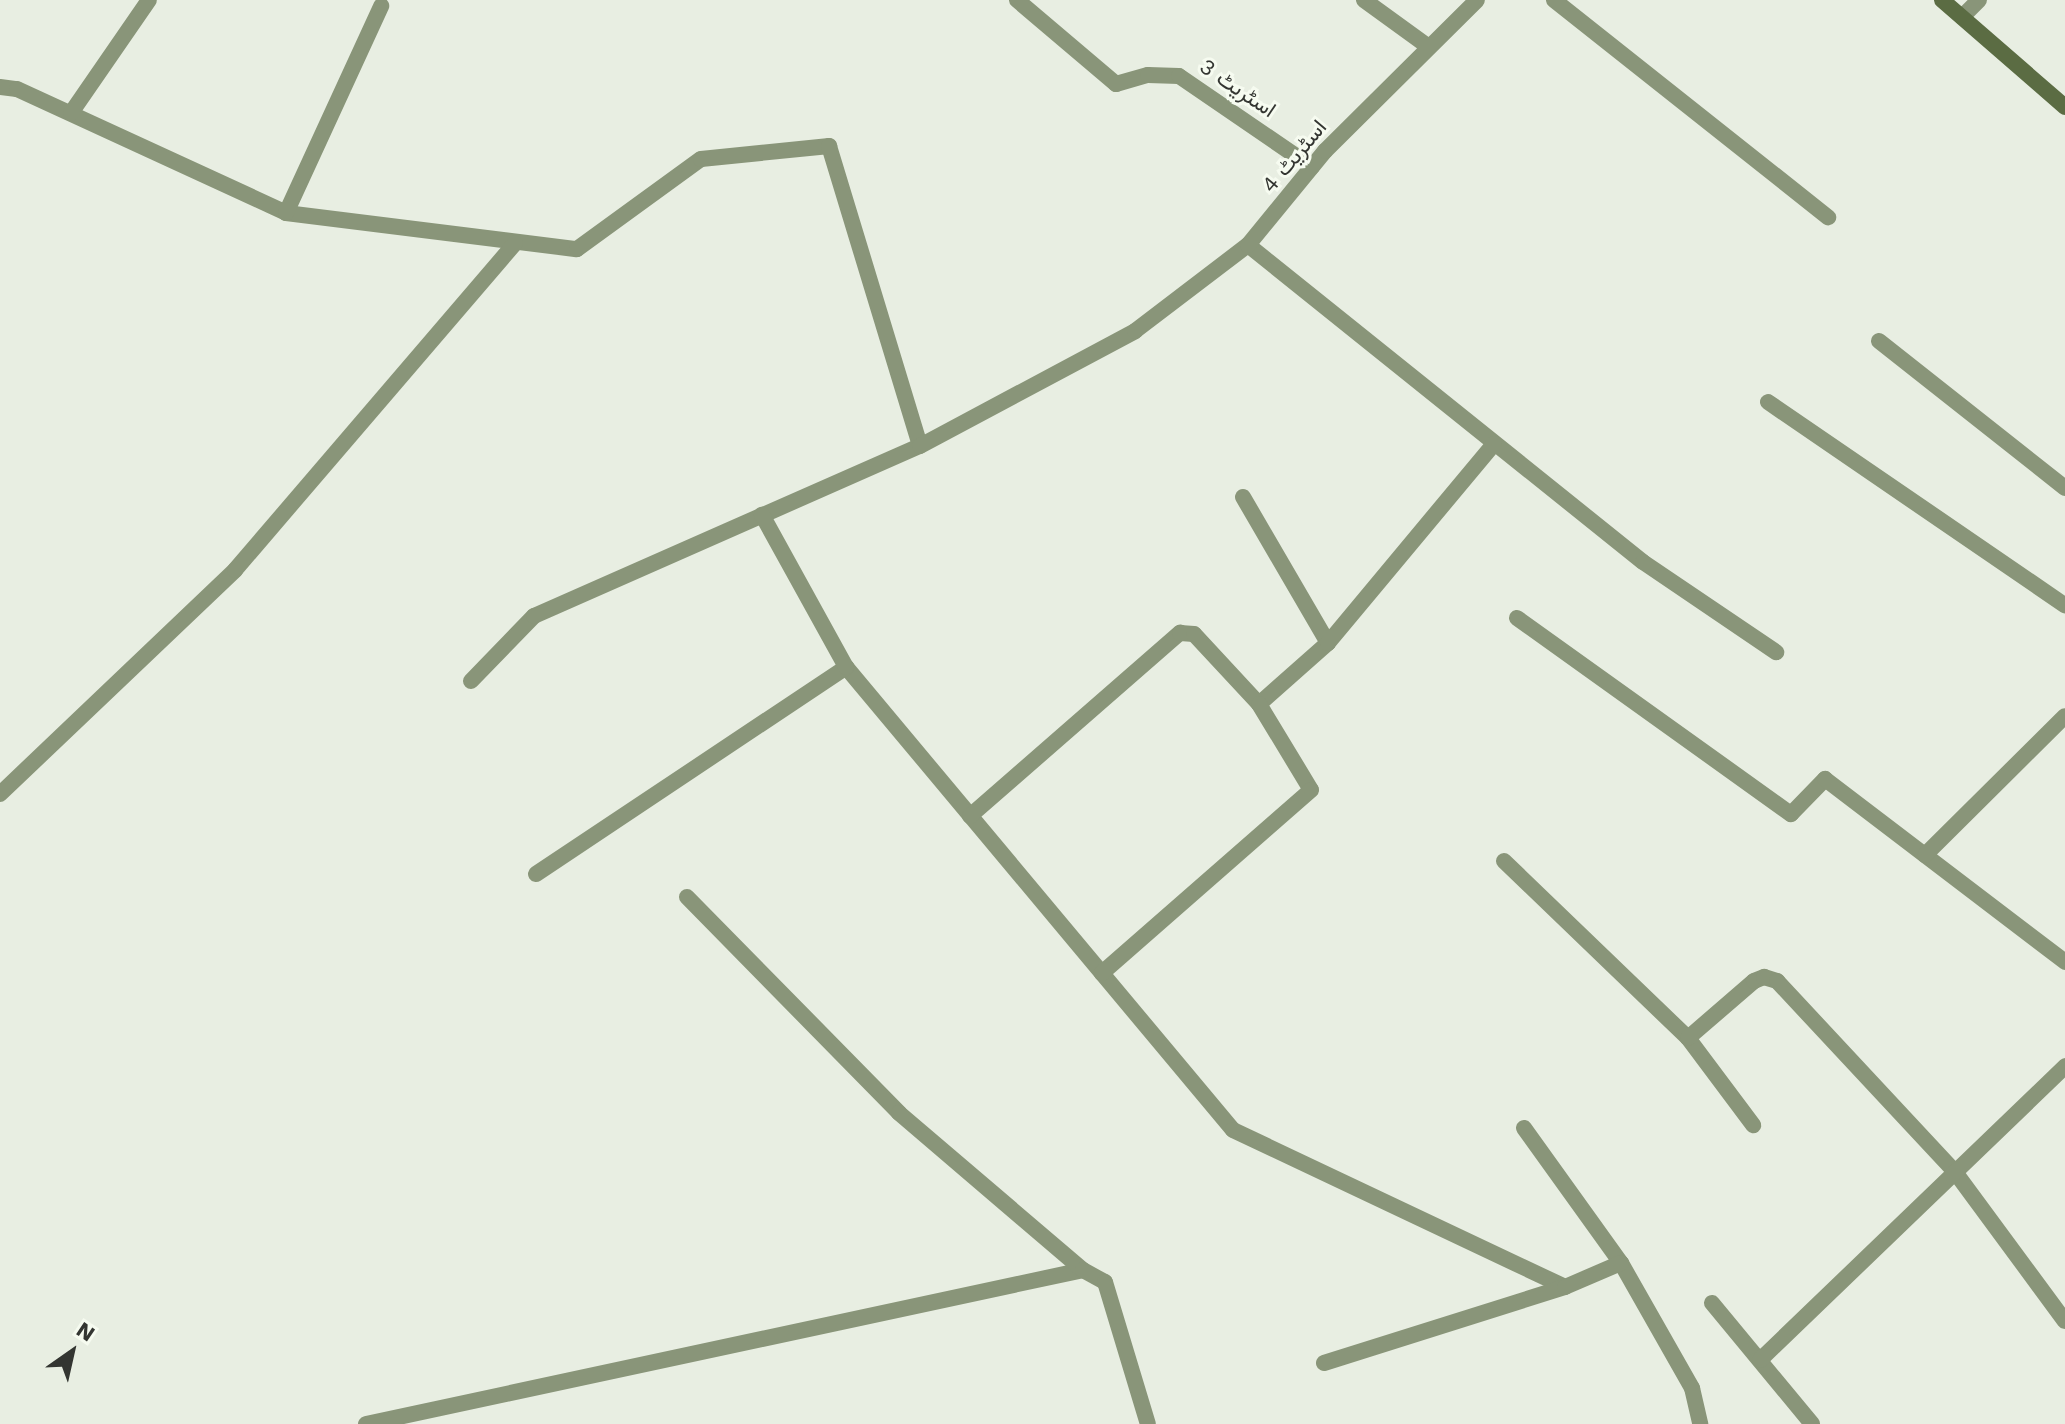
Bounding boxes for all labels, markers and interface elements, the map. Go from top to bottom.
street label: اسٹریٹ 3 [1195,53,1281,123]
street label: اسٹریٹ 4 [1256,114,1332,198]
north arrow [32,1312,112,1392]
text: N [72,1317,99,1347]

